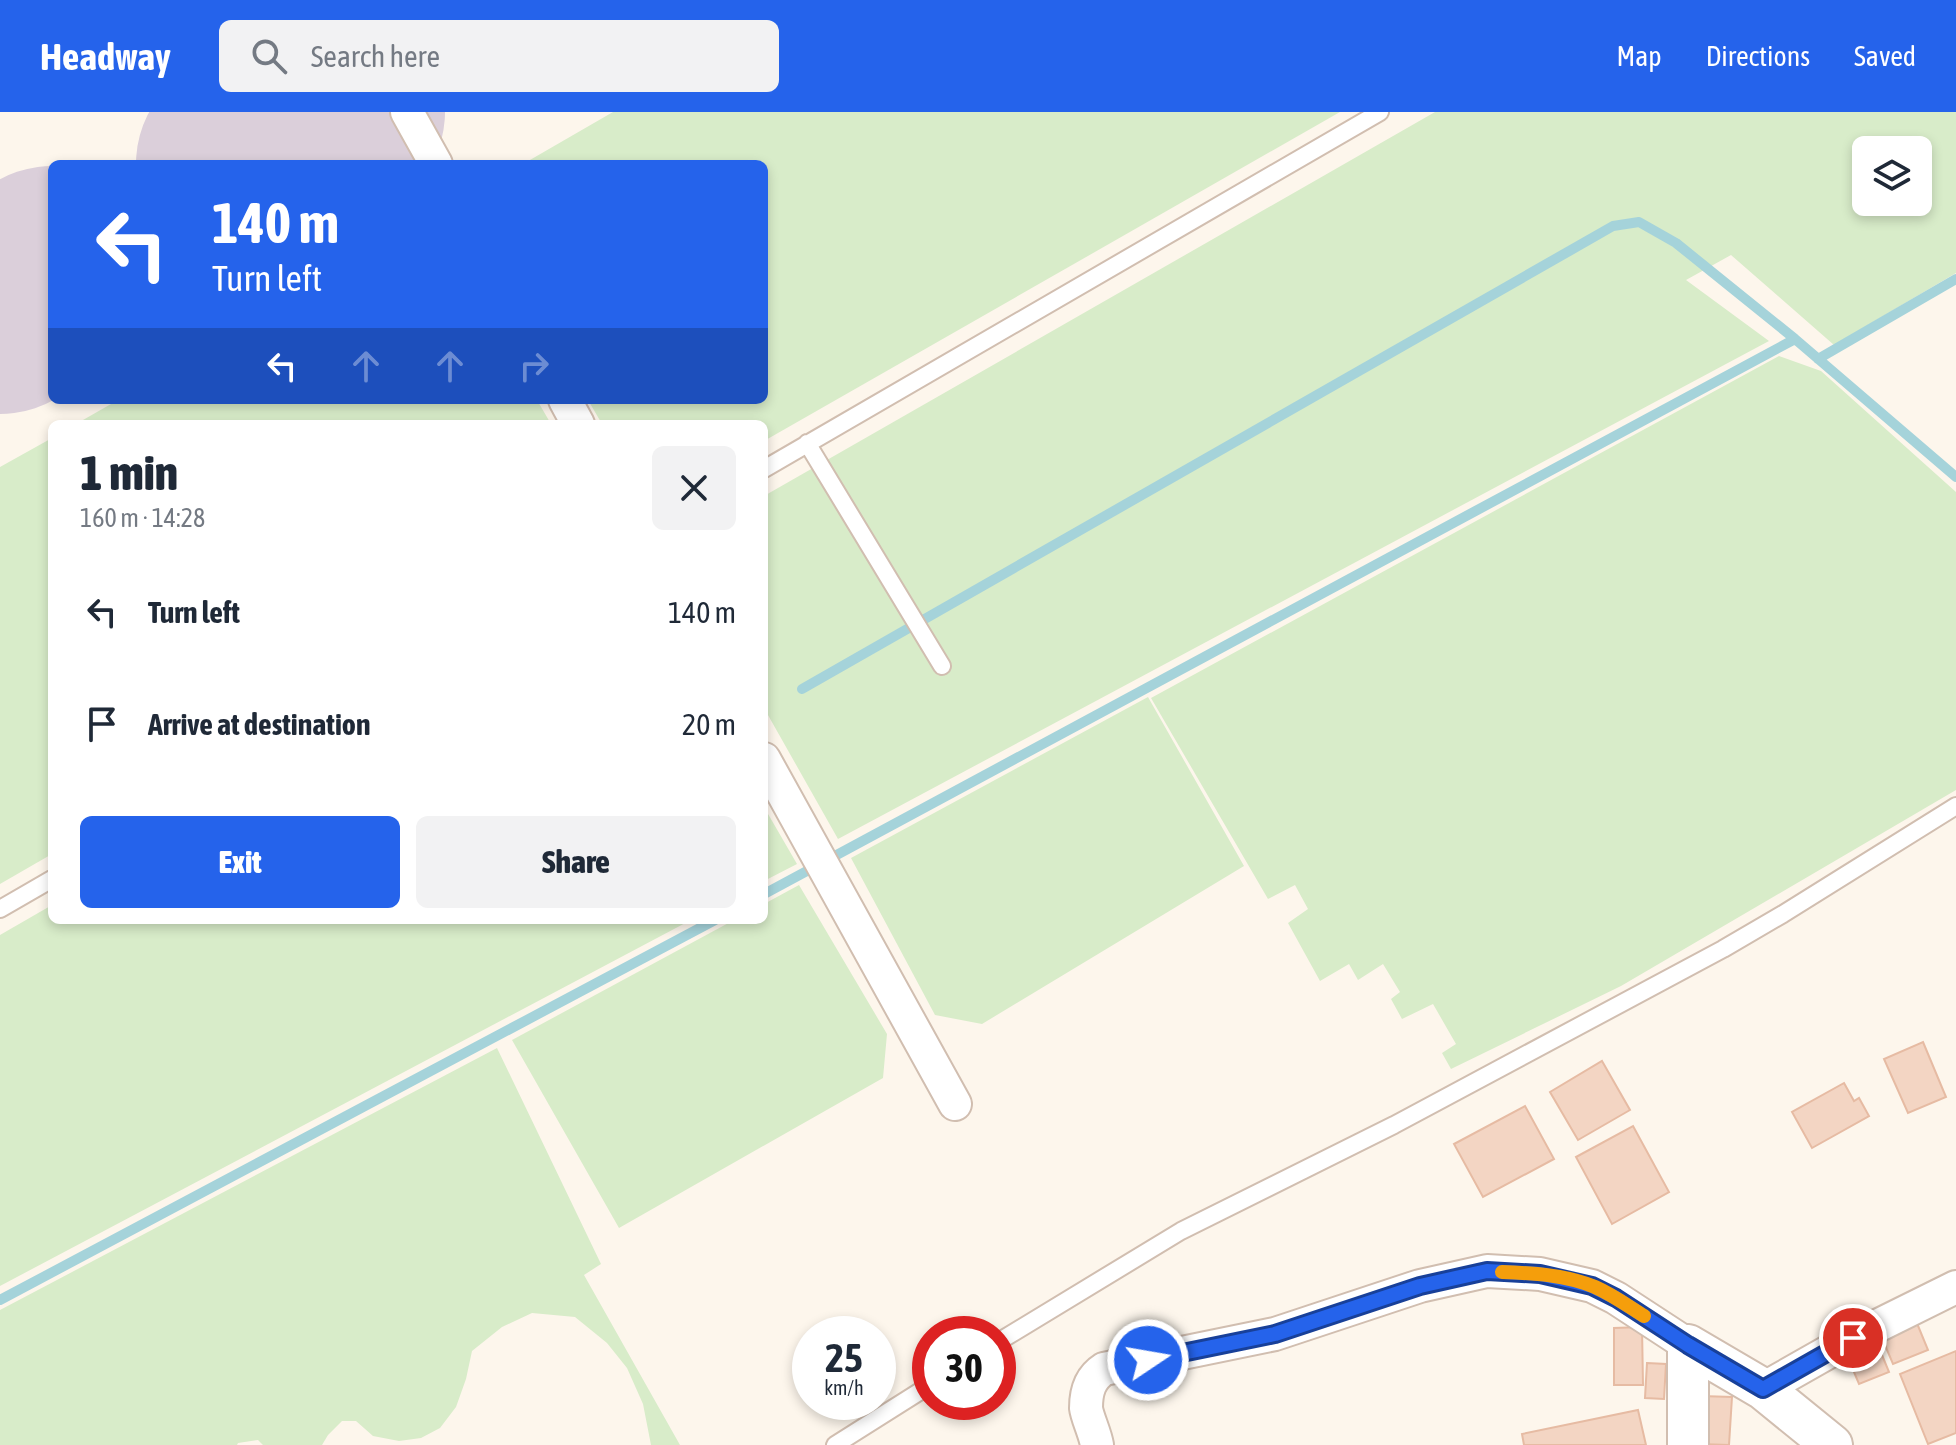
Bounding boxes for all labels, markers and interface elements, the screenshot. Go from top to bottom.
search box [219,20,779,92]
icon: search [247,34,291,78]
text: Headway [40,35,171,78]
text: Search here [311,39,440,73]
text: Map [1617,40,1662,72]
text: Directions [1706,40,1810,72]
text: Saved [1854,40,1916,72]
map controls [1852,136,1932,216]
button: layers [1852,136,1932,216]
text: 140 m [212,191,339,255]
icon: left [80,192,184,296]
text: Turn left [212,257,322,299]
icon: left [260,344,304,388]
icon: ahead [344,344,388,388]
icon: ahead [428,344,472,388]
icon: right [512,344,556,388]
text: 1 min [80,445,178,500]
button: close [652,446,736,530]
text: 160 m · 14:28 [80,503,205,533]
icon: left [80,590,124,634]
text: Turn left [148,595,240,629]
text: 140 m [668,595,736,629]
icon: arrive [80,702,124,746]
text: Arrive at destination [148,707,370,741]
text: 20 m [682,707,736,741]
button: Exit [80,816,400,908]
button: Share [416,816,736,908]
pin [1819,1304,1887,1372]
speed limit sign: 30 [912,1316,1016,1420]
icon: arrive [1831,1316,1875,1360]
position arrow [1106,1318,1190,1402]
text: 25 [825,1335,863,1380]
text: km/h [824,1376,864,1399]

